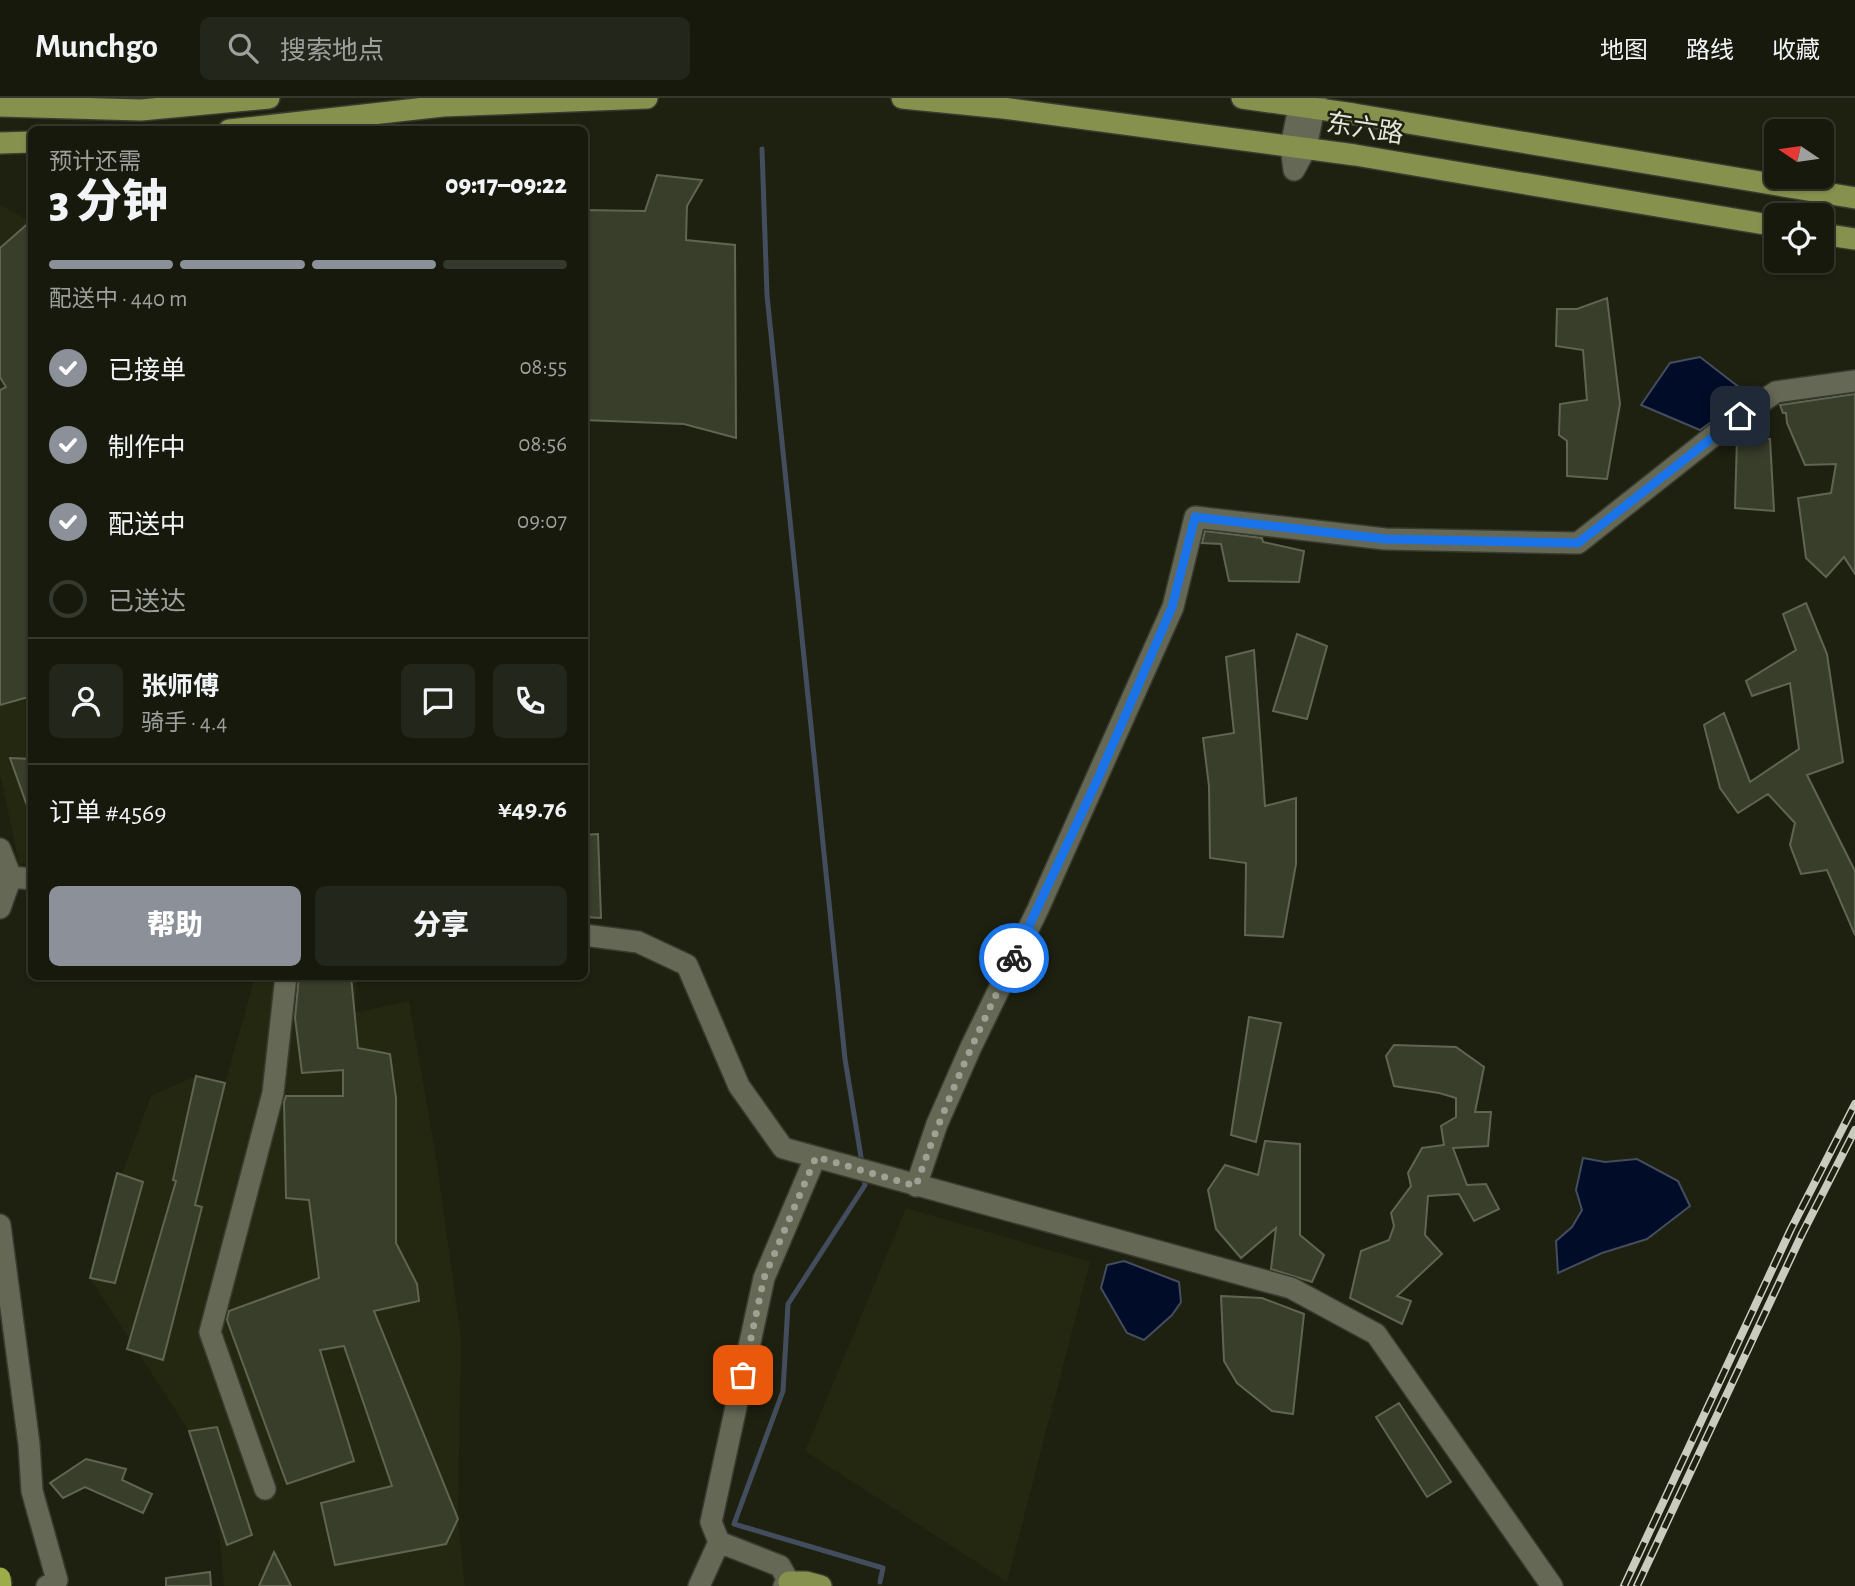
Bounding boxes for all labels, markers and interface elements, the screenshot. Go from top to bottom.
search box [200,17,690,80]
icon: search [224,29,262,67]
text: Munchgo [35,31,158,64]
text: 搜索地点 [280,38,384,64]
text: 地图 [1600,39,1648,63]
text: 路线 [1686,39,1734,63]
text: 收藏 [1772,39,1820,63]
street label: 东六路 [1324,109,1406,148]
north arrow [1764,119,1834,189]
map controls [1764,119,1834,273]
text: 预计还需 [49,151,141,174]
text: 09:17–09:22 [445,172,567,198]
text: 3 分钟 [49,180,168,226]
button: locate [1764,203,1834,273]
text: 配送中 · 440 m [49,288,187,311]
icon: check [49,349,87,387]
text: 08:55 [519,356,567,379]
text: 已接单 [108,358,186,384]
pin [1710,386,1770,446]
icon: home [1721,397,1759,435]
icon: check [49,426,87,464]
text: 08:56 [518,433,567,456]
text: 制作中 [108,435,186,461]
icon: check [49,503,87,541]
text: 09:07 [517,510,567,533]
text: 配送中 [108,512,186,538]
text: 已送达 [108,589,186,615]
button: person [49,664,123,738]
button: chat [401,664,475,738]
button: phone [493,664,567,738]
text: 张师傅 [141,674,219,700]
text: 骑手 · 4.4 [141,712,227,735]
text: ¥49.76 [498,796,567,822]
text: 订单 #4569 [49,800,167,826]
button: 帮助 [49,886,301,966]
button: 分享 [315,886,567,966]
courier [979,923,1049,993]
icon: bike [995,939,1033,977]
pin [713,1345,773,1405]
icon: bag [724,1356,762,1394]

